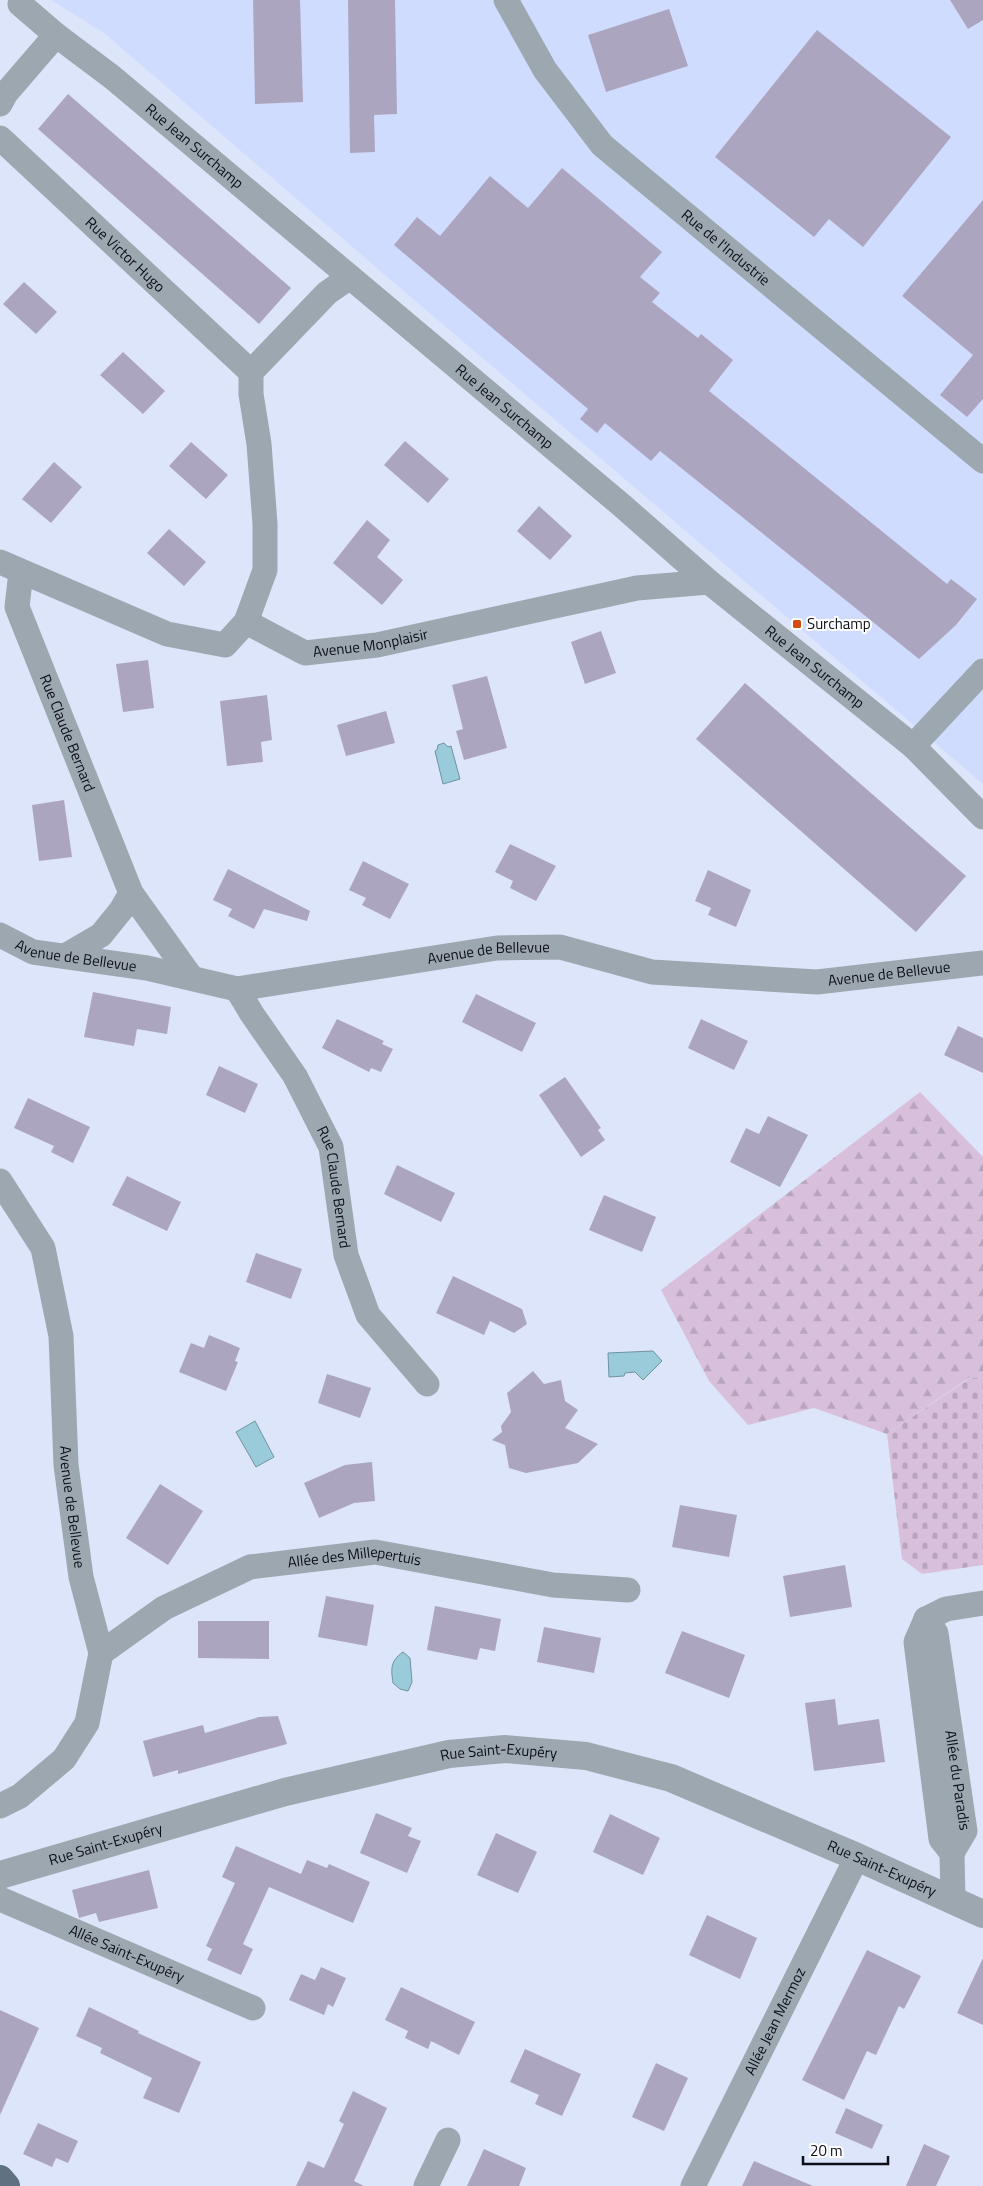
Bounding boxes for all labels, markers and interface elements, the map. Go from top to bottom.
street label: Rue Jean Surchamp [140,98,249,194]
street label: Rue de l'Industrie [677,203,775,291]
street label: Rue Victor Hugo [80,211,171,298]
street label: Rue Jean Surchamp [450,358,559,455]
place label: Surchamp [807,612,871,635]
marker: Surchamp [791,618,803,630]
street label: Rue Jean Surchamp [760,619,870,714]
street label: Avenue Monplaisir [312,622,430,663]
street label: Rue Claude Bernard [34,671,101,795]
street label: Avenue de Bellevue [11,933,138,977]
street label: Avenue de Bellevue [426,935,550,970]
street label: Avenue de Bellevue [827,955,951,992]
street label: Rue Claude Bernard [311,1122,357,1250]
street label: Avenue de Bellevue [54,1445,92,1570]
street label: Allée des Millepertuis [286,1540,423,1573]
street label: Allée du Paradis [939,1729,977,1832]
street label: Rue Saint-Exupéry [438,1737,558,1767]
street label: Rue Saint-Exupéry [46,1816,165,1871]
street label: Rue Saint-Exupéry [824,1834,940,1903]
street label: Allée Saint-Exupéry [66,1918,188,1988]
street label: Allée Jean Mermoz [738,1963,811,2079]
scale bar [803,2134,888,2166]
text: 20 m [810,2139,843,2162]

